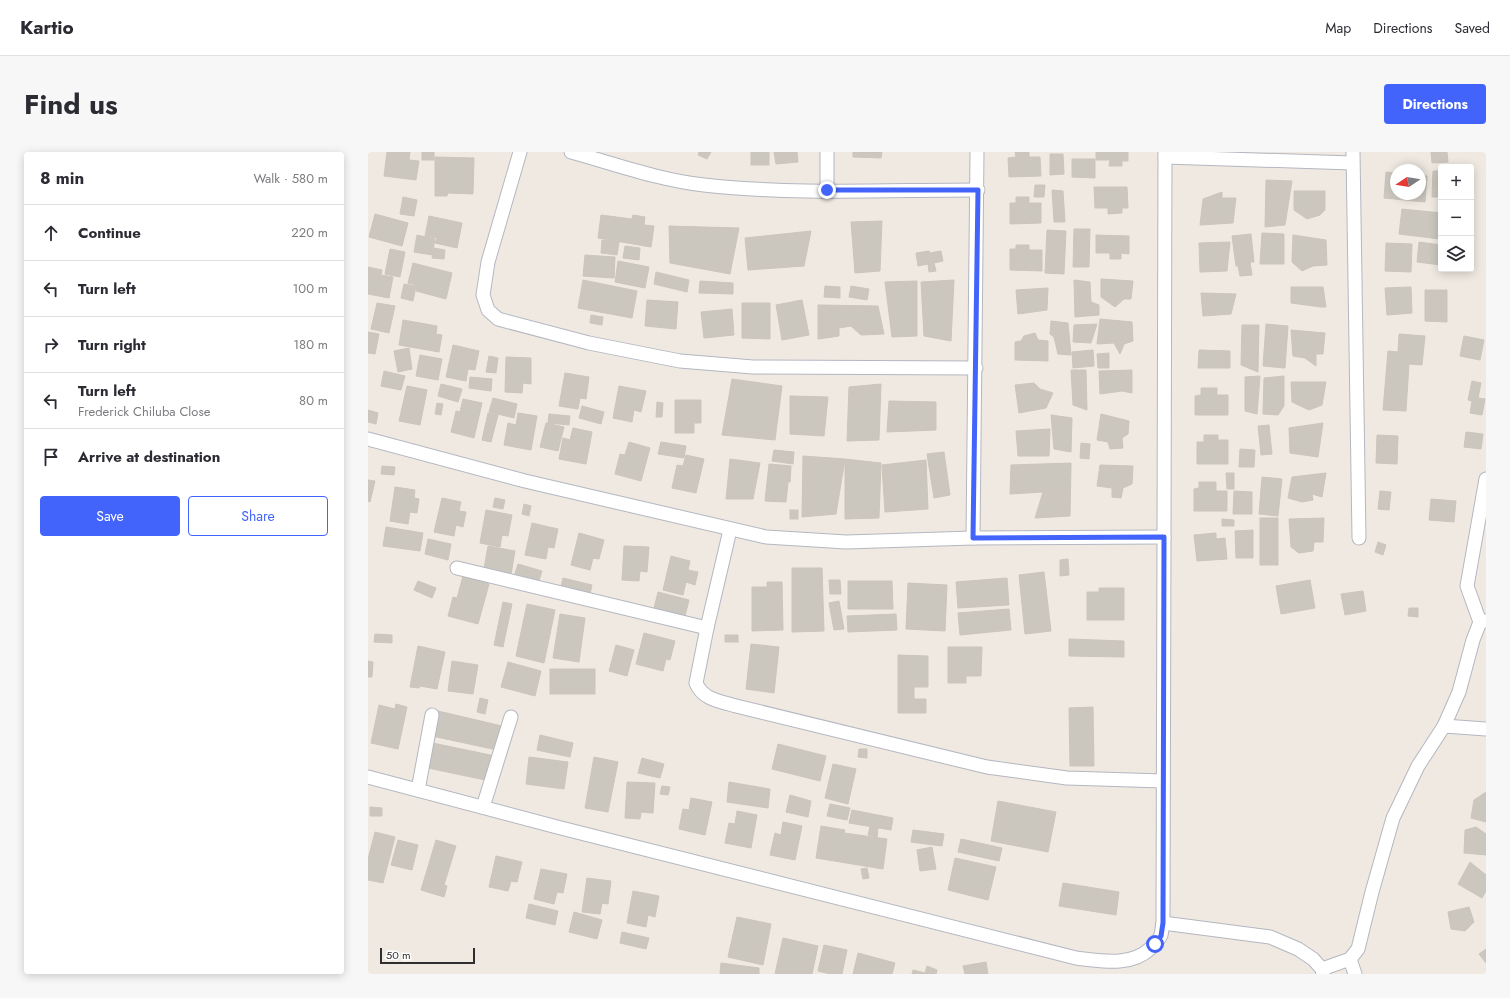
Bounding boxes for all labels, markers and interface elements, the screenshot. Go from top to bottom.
text: Kartio [20,14,74,41]
text: Map [1325,18,1351,38]
text: Directions [1373,18,1433,38]
text: Saved [1455,18,1490,38]
text: Find us [24,84,118,125]
button: Directions [1384,84,1486,124]
north arrow [1390,164,1426,200]
map controls [1438,164,1474,272]
button: + [1438,164,1474,200]
text: 8 min [40,166,84,190]
text: Walk · 580 m [253,169,328,188]
route end [818,181,836,199]
button: − [1438,200,1474,236]
icon: ahead [40,222,62,244]
text: Continue [78,222,141,244]
text: 220 m [291,223,328,242]
button: layers [1438,236,1474,272]
icon: left [40,278,62,300]
text: Turn left [78,278,136,300]
text: 100 m [293,279,328,298]
icon: right [40,334,62,356]
text: Turn right [78,334,146,356]
text: 180 m [293,335,328,354]
text: Turn left [78,380,136,402]
icon: left [40,390,62,412]
text: 80 m [299,391,328,410]
text: Frederick Chiluba Close [78,402,210,421]
icon: arrive [40,446,62,468]
text: Arrive at destination [78,446,220,468]
button: Save [40,496,180,536]
button: Share [188,496,328,536]
route start [1146,935,1164,953]
scale bar [380,946,475,965]
text: 50 m [386,947,411,963]

